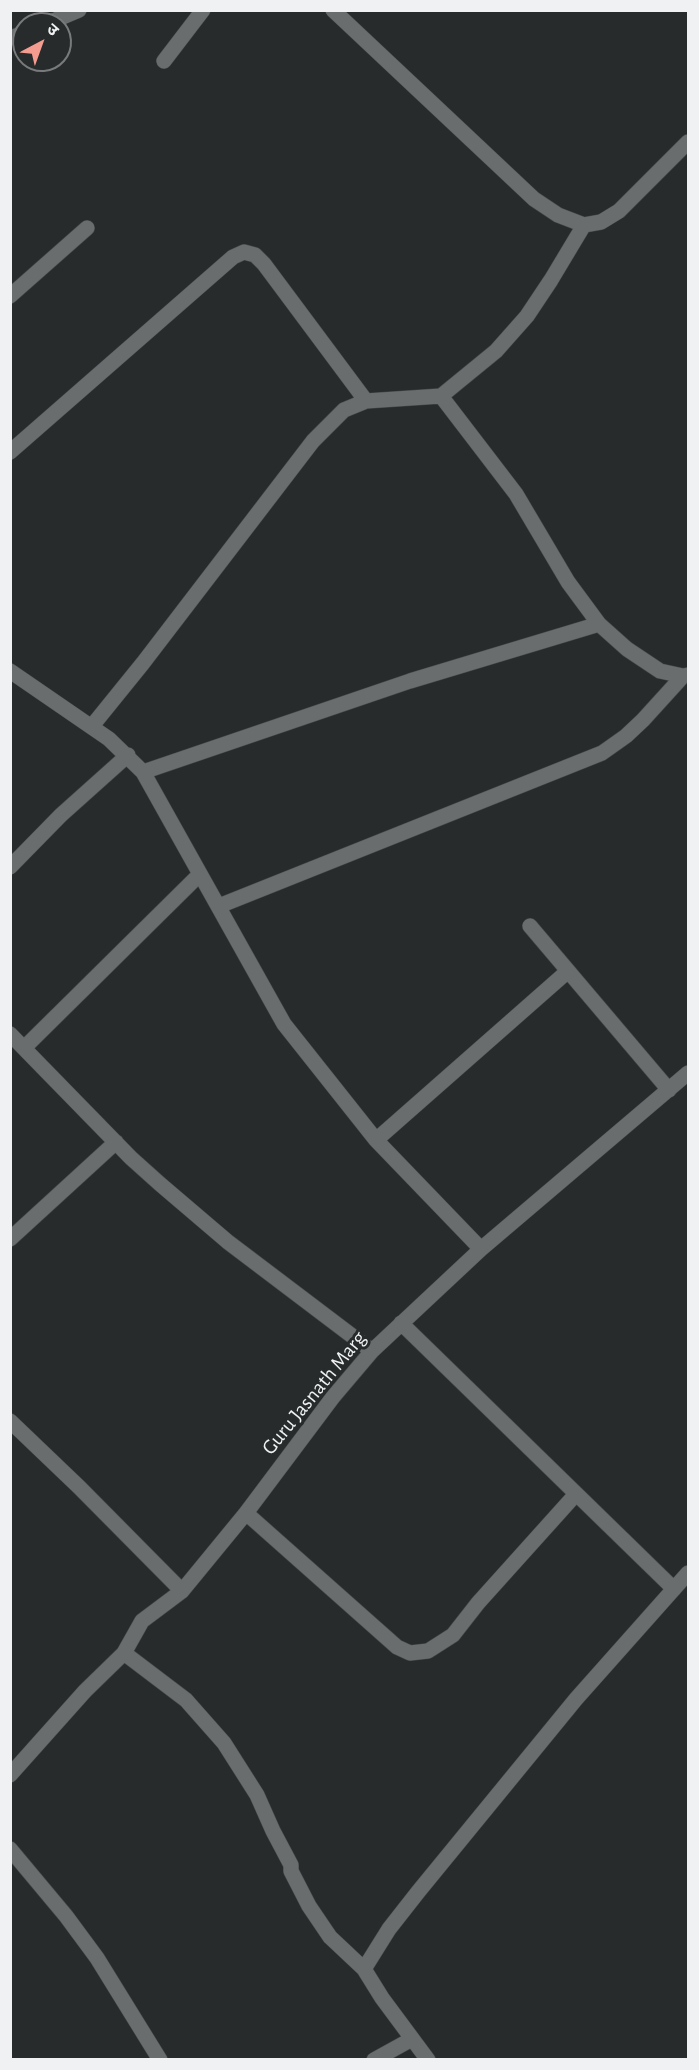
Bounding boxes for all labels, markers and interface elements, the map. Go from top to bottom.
north arrow [12,12,72,72]
text: उ [44,21,61,39]
street label: Guru Jasnath Marg [256,1326,372,1460]

